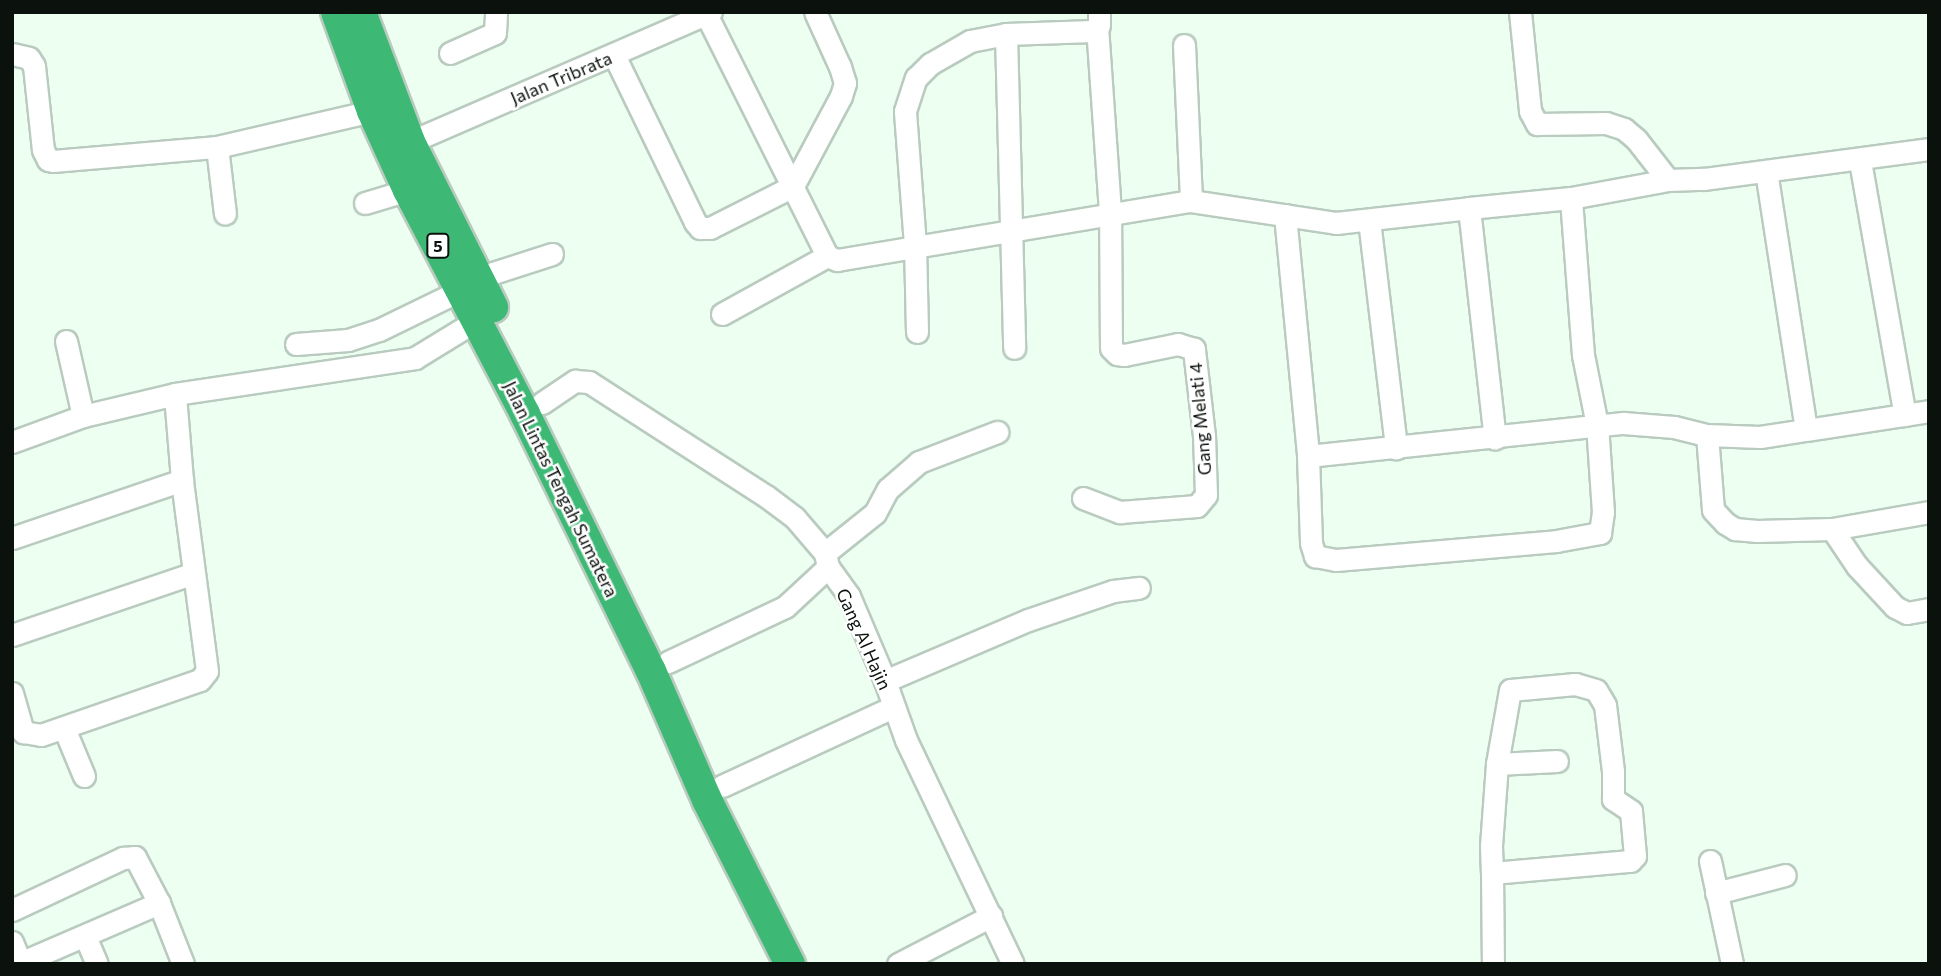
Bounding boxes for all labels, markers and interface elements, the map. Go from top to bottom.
street label: Jalan Tribrata [507,47,615,109]
road number: 5 [426,234,450,258]
street label: Gang Melati 4 [1184,362,1216,476]
street label: Jalan Lintas Tengah Sumatera [499,377,623,601]
street label: Gang Al Hajin [832,585,896,693]

